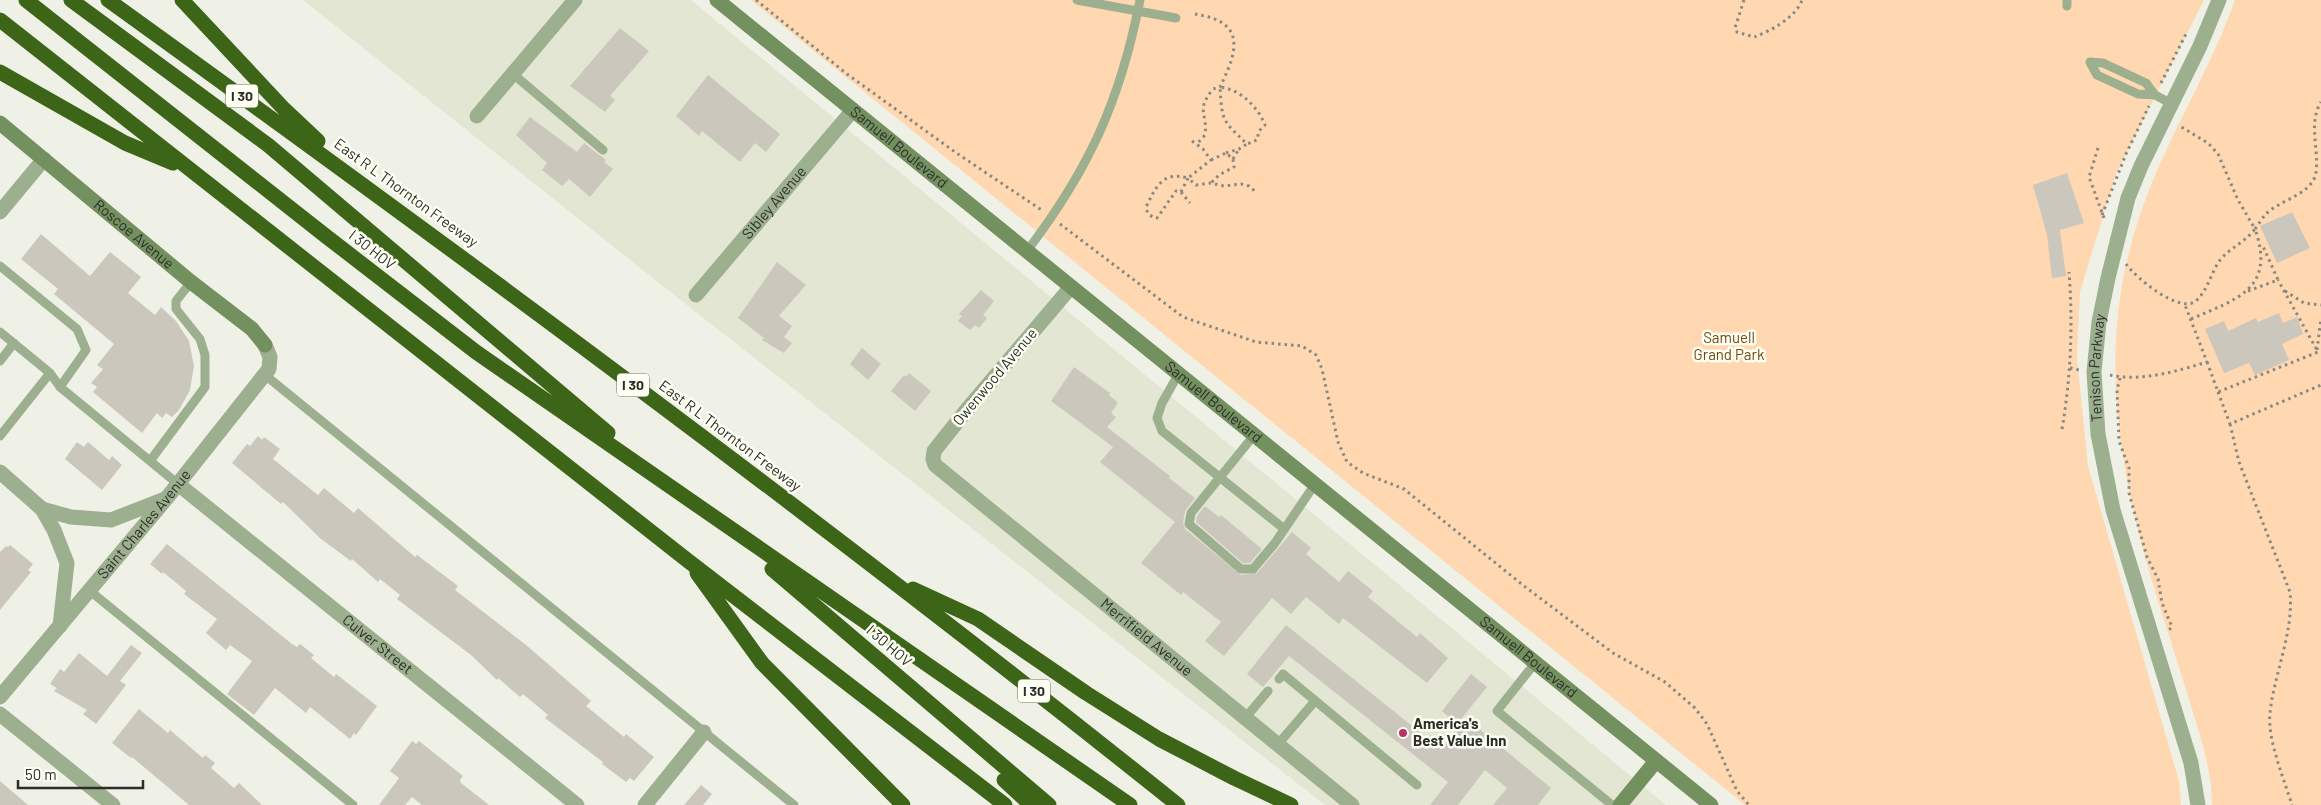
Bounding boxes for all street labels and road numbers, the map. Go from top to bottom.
road number: I 30 [226,84,258,108]
street label: Samuell Boulevard [847,102,952,191]
street label: East R L Thornton Freeway [331,134,482,251]
street label: Sibley Avenue [738,162,809,242]
street label: Roscoe Avenue [90,195,178,272]
street label: I 30 HOV [346,226,400,273]
street label: Tenison Parkway [2084,312,2108,423]
street label: Owenwood Avenue [948,324,1040,429]
street label: Samuell Boulevard [1162,357,1266,446]
road number: I 30 [617,374,649,396]
street label: East R L Thornton Freeway [656,376,805,495]
street label: Saint Charles Avenue [93,465,194,582]
street label: Merrifield Avenue [1098,594,1197,679]
street label: Culver Street [339,610,417,677]
street label: Samuell Boulevard [1477,612,1581,701]
street label: I 30 HOV [863,621,916,670]
road number: I 30 [1018,679,1050,702]

